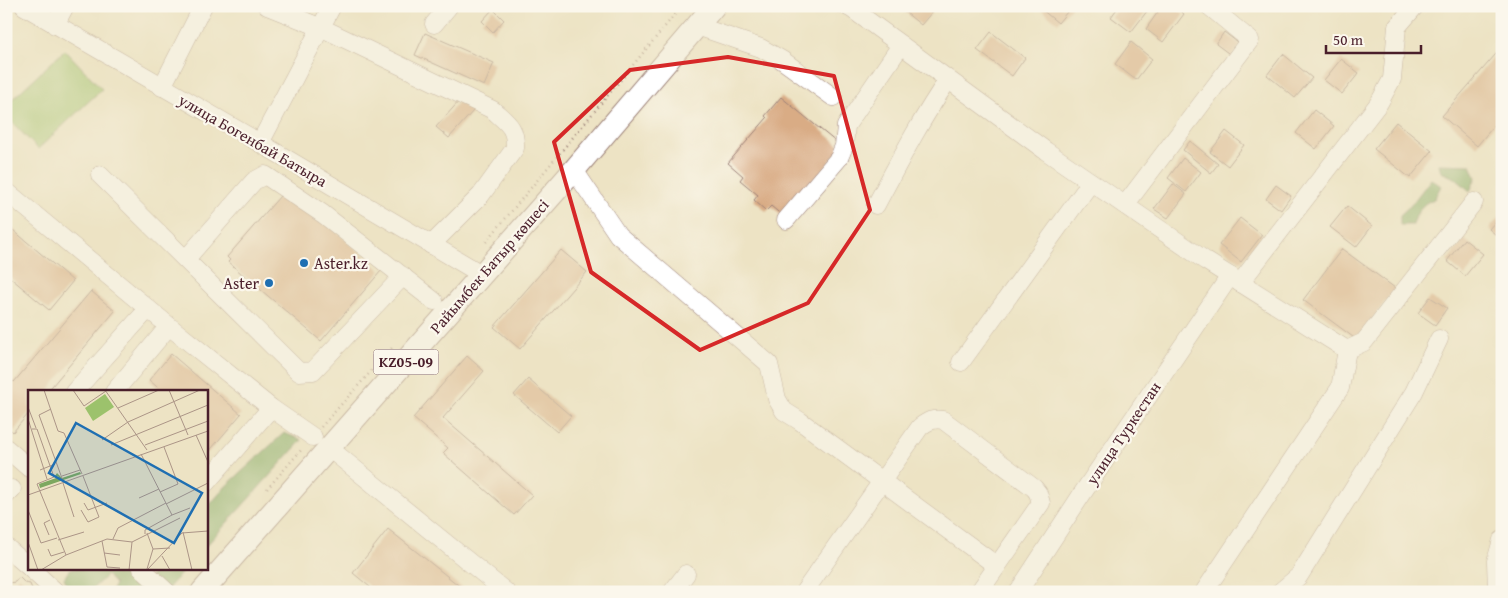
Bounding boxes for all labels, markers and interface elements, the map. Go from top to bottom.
scale bar [1326,22,1420,54]
text: 50 m [1333,29,1364,50]
street label: улица Богенбай Батыра [173,87,332,193]
street label: Райымбек Батыр көшесі [424,193,555,339]
place label: Aster.kz [314,251,368,275]
marker: Aster.kz [298,257,310,269]
place label: Aster [223,271,259,295]
marker: Aster [263,277,275,289]
road number: KZ05-09 [374,350,438,374]
street label: улица Туркестан [1079,377,1167,490]
inset map [28,390,208,570]

